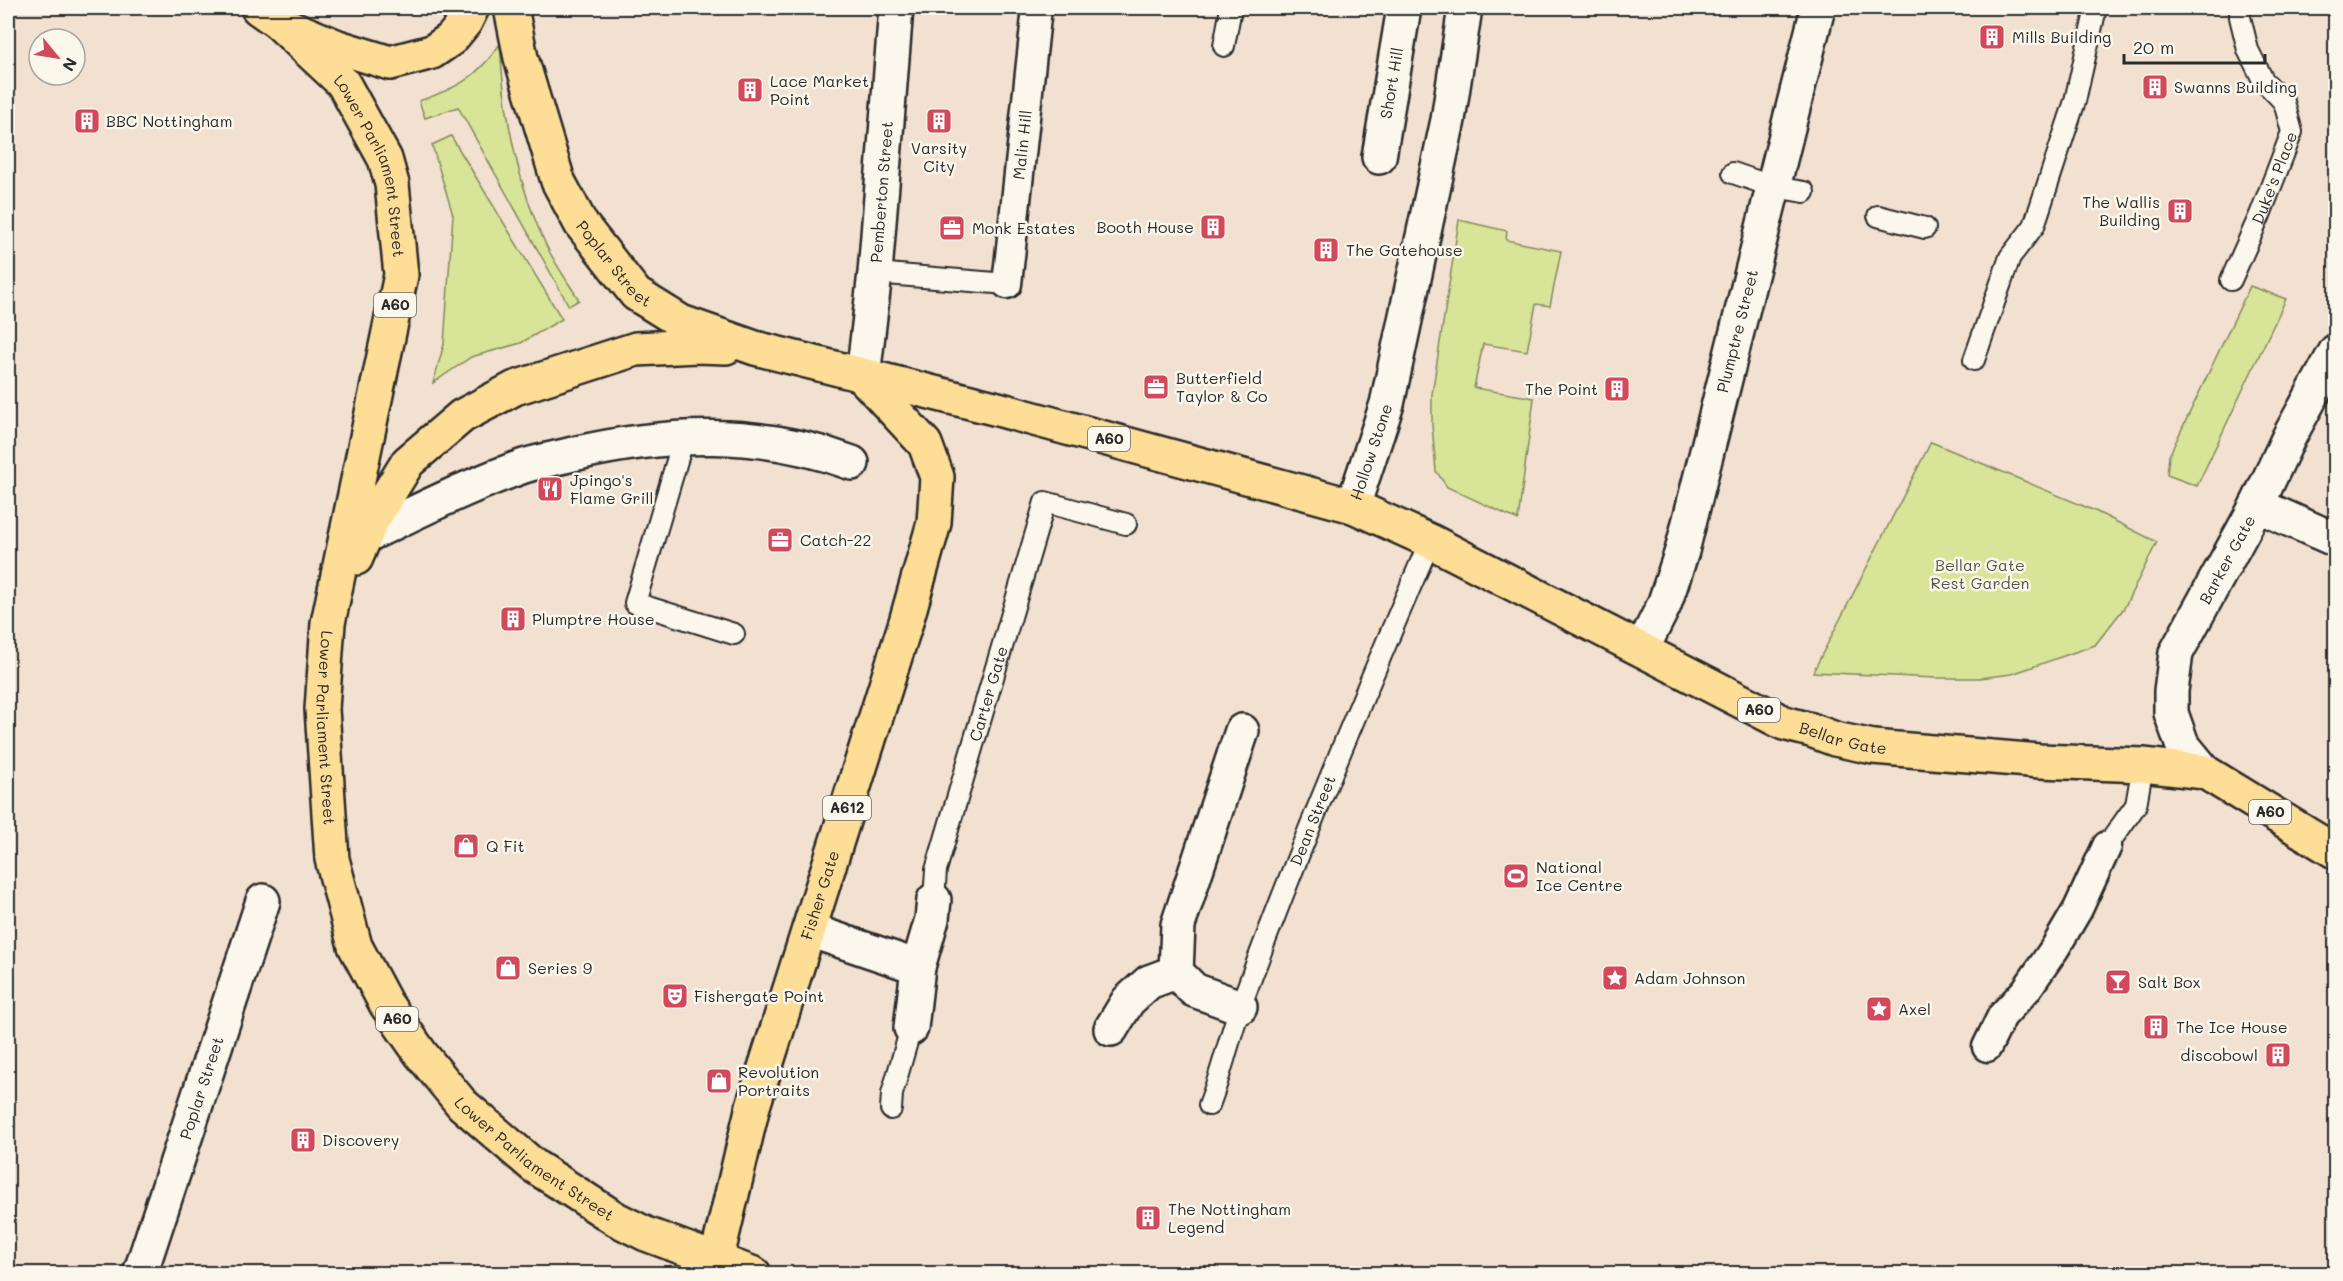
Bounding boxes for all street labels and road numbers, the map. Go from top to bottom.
street label: Short Hill [1375,46,1407,120]
street label: Lower Parliament Street [330,69,410,258]
street label: Malin Hill [1007,109,1036,181]
street label: Pemberton Street [865,120,897,264]
street label: Duke's Place [2246,128,2301,227]
street label: Poplar Street [572,216,656,311]
street label: Plumptre Street [1711,267,1762,395]
road number: A60 [374,293,416,317]
street label: Hollow Stone [1345,401,1396,503]
road number: A60 [1088,427,1130,451]
street label: Barker Gate [2194,511,2260,607]
street label: Lower Parliament Street [312,630,341,826]
street label: Carter Gate [964,643,1012,744]
road number: A60 [1738,698,1780,722]
street label: Bellar Gate [1797,716,1888,758]
street label: Dean Street [1285,772,1340,869]
road number: A612 [823,796,871,820]
road number: A60 [2249,800,2291,824]
street label: Fisher Gate [795,848,843,942]
road number: A60 [376,1007,418,1031]
street label: Poplar Street [174,1033,228,1142]
street label: Lower Parliament Street [450,1092,618,1225]

